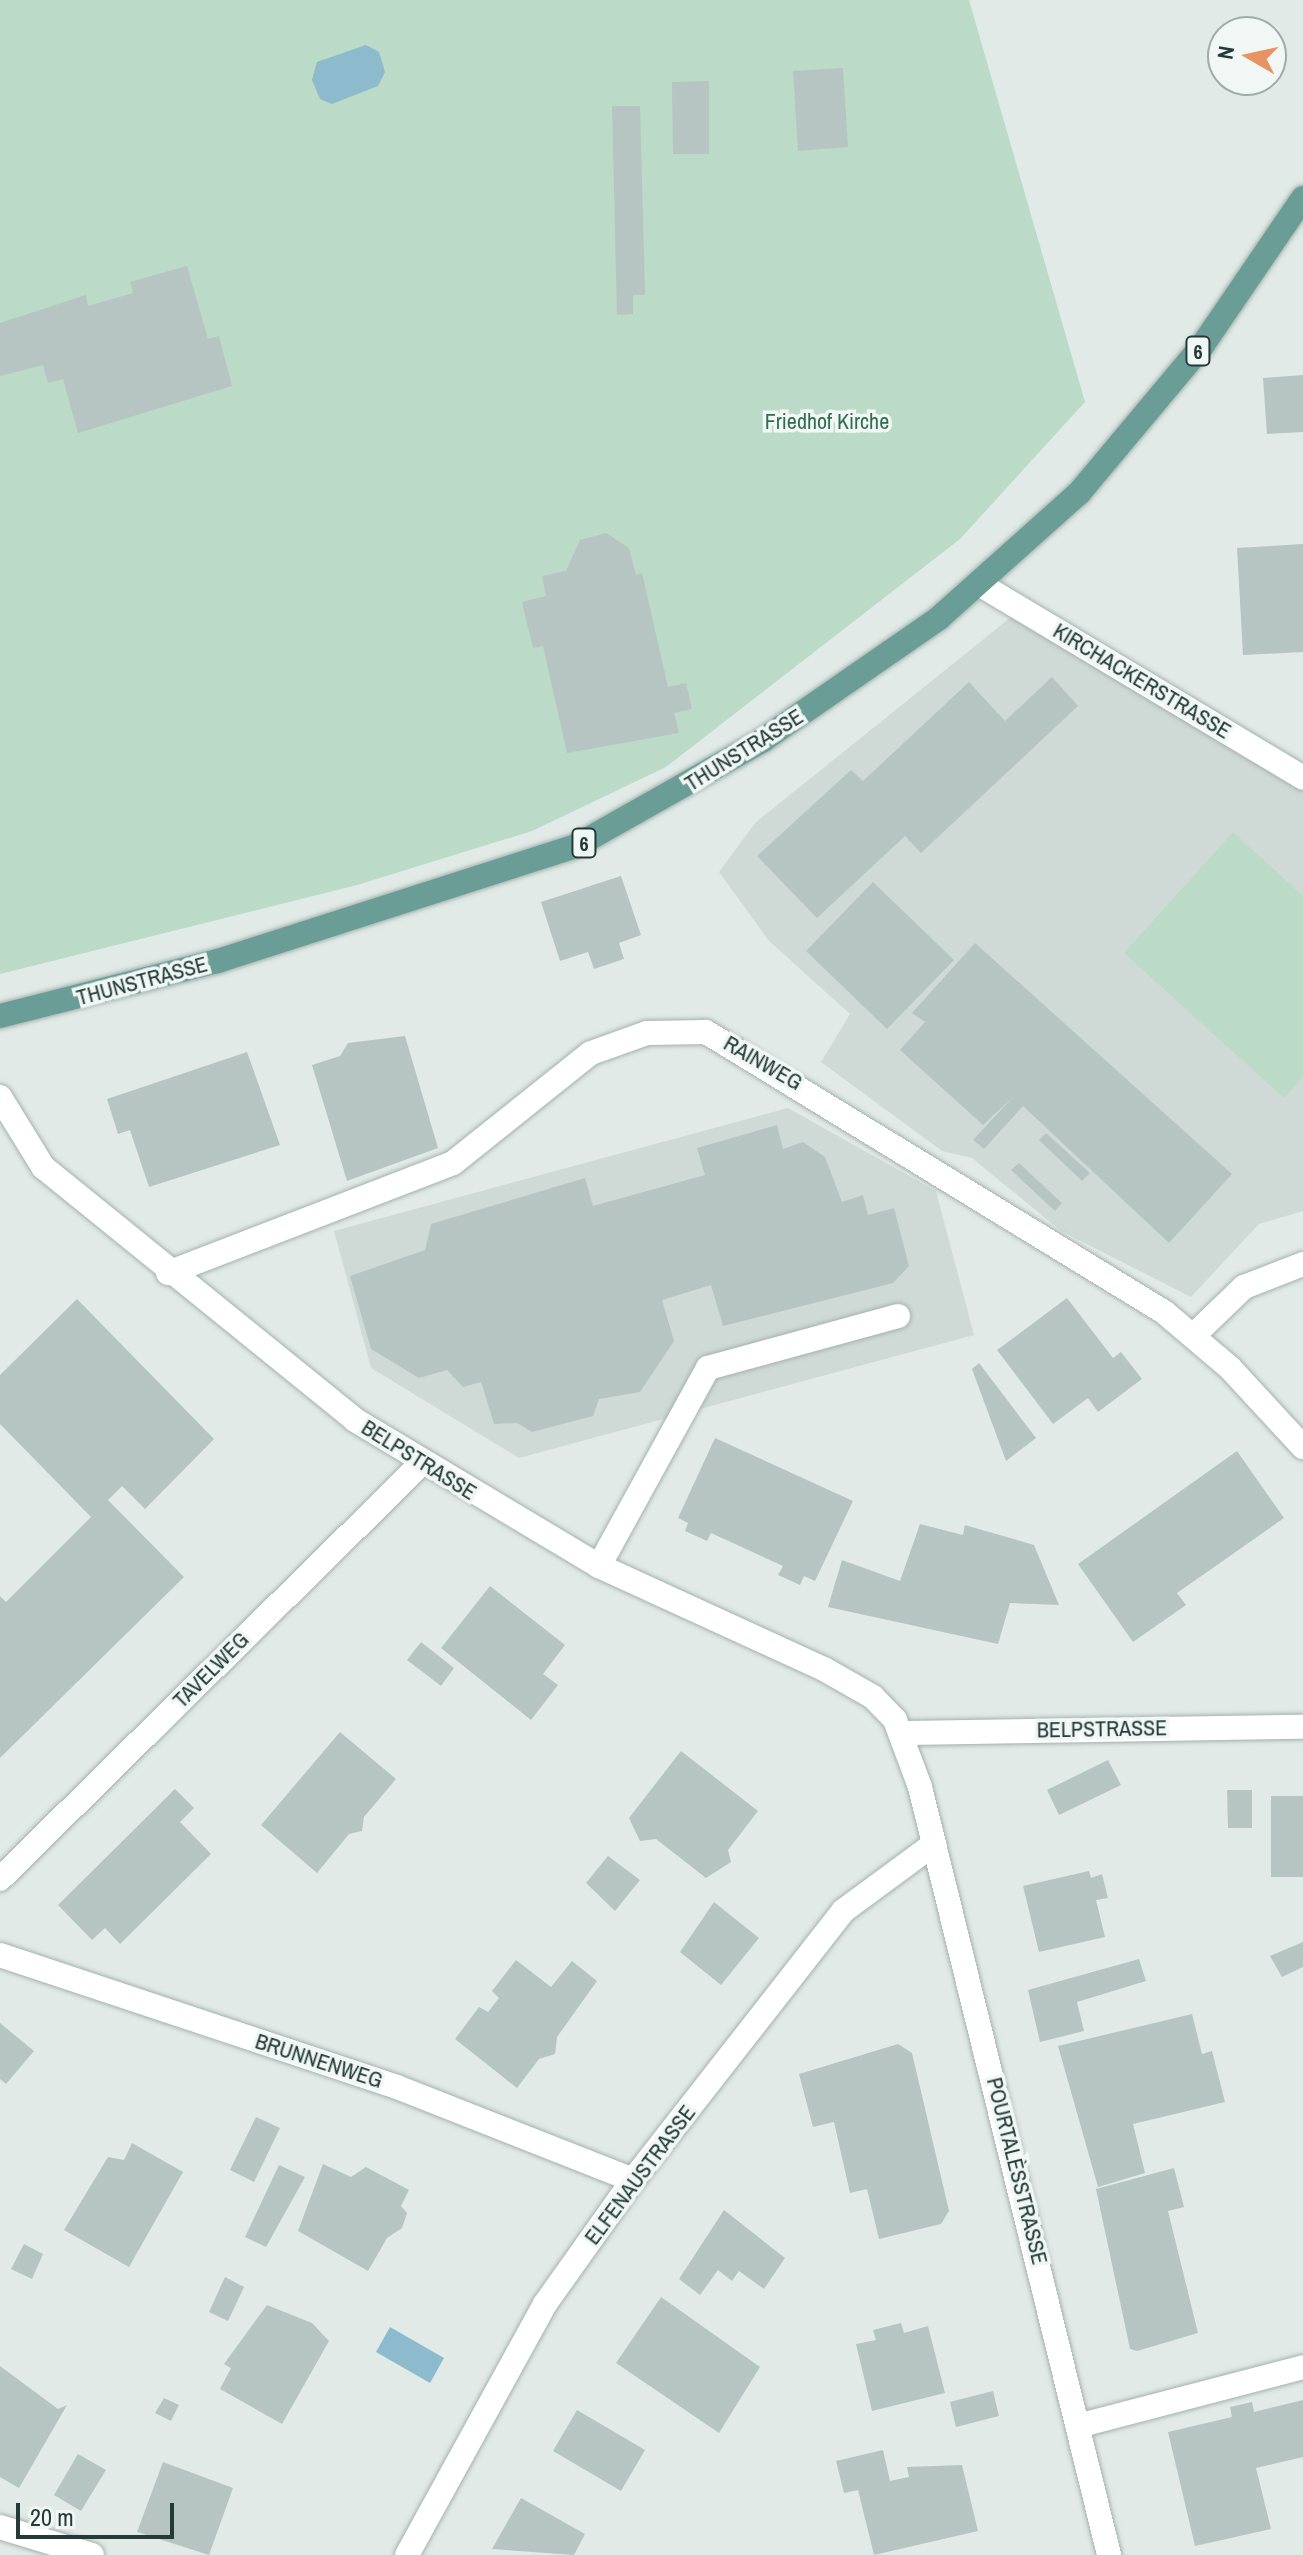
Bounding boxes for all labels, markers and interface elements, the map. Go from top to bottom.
north arrow [1207,16,1287,96]
text: N [1209,44,1241,61]
road number: 6 [1184,335,1212,367]
park label: Friedhof Kirche [765,409,889,435]
street label: KIRCHACKERSTRASSE [1048,618,1236,744]
street label: THUNSTRASSE [680,703,808,797]
road number: 6 [570,827,598,859]
street label: THUNSTRASSE [74,951,210,1011]
street label: RAINWEG [719,1030,807,1096]
street label: BELPSTRASSE [357,1414,481,1506]
street label: TAVELWEG [168,1627,254,1713]
street label: BELPSTRASSE [1037,1715,1167,1743]
street label: BRUNNENWEG [252,2028,386,2094]
street label: POURTALÈSSTRASSE [981,2075,1053,2267]
street label: ELFENAUSTRASSE [579,2100,701,2250]
scale bar [20,2487,178,2537]
text: 20 m [30,2501,74,2533]

